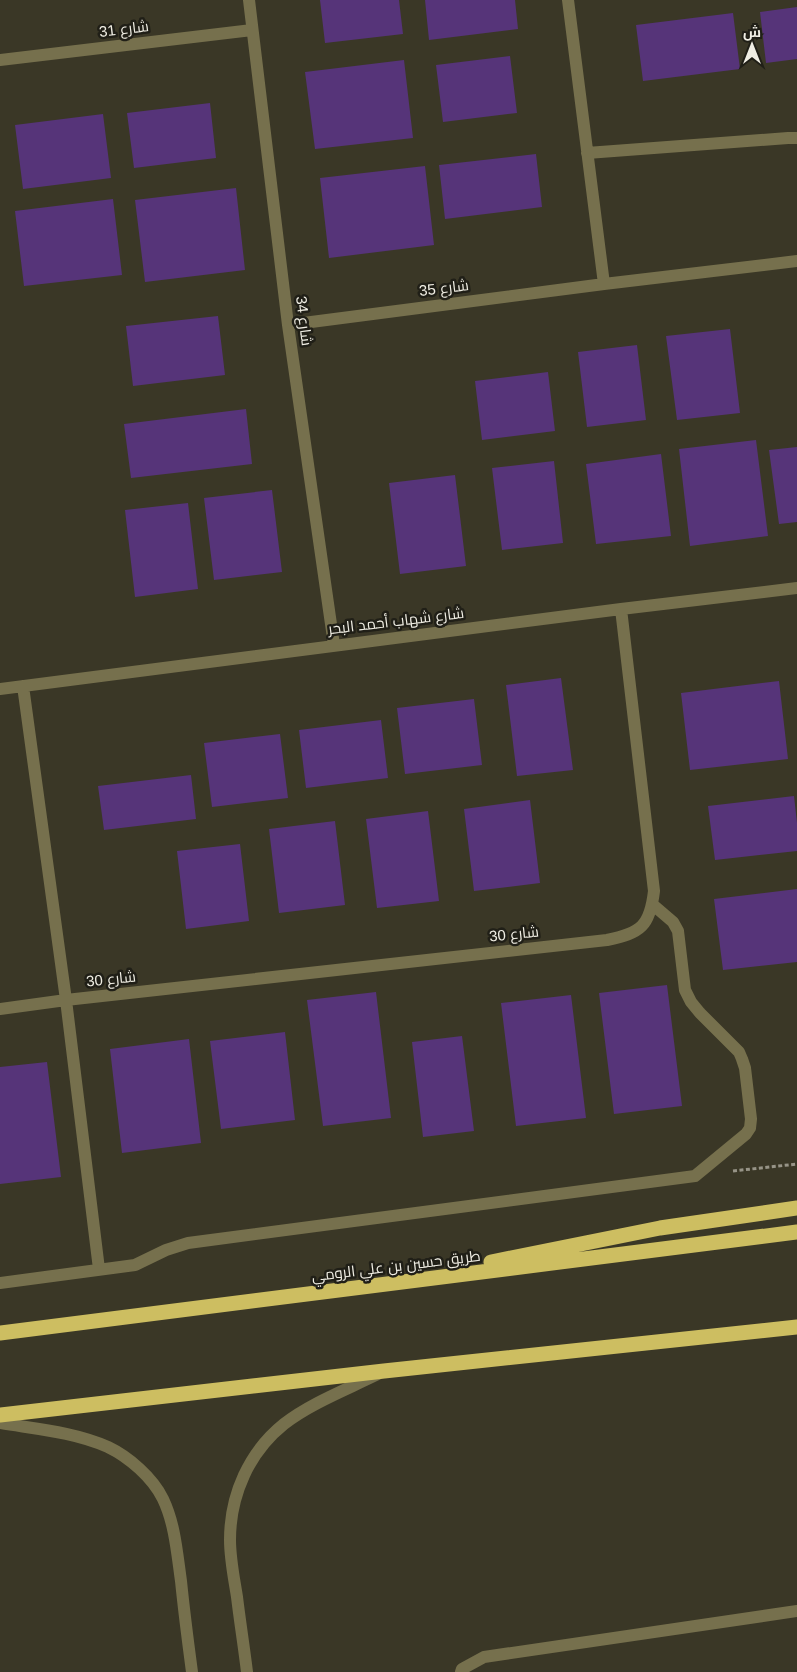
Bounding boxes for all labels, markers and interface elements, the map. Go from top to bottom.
street label: شارع 31 [98,17,150,43]
north arrow [727,20,777,70]
text: ش [743,24,761,41]
street label: شارع 35 [418,276,470,302]
street label: شارع 34 [290,295,316,347]
street label: شارع شهاب أحمد البحر [326,603,465,640]
street label: شارع 30 [488,922,540,948]
street label: شارع 30 [85,967,137,993]
street label: طريق حسين بن علي الرومي [311,1247,482,1288]

